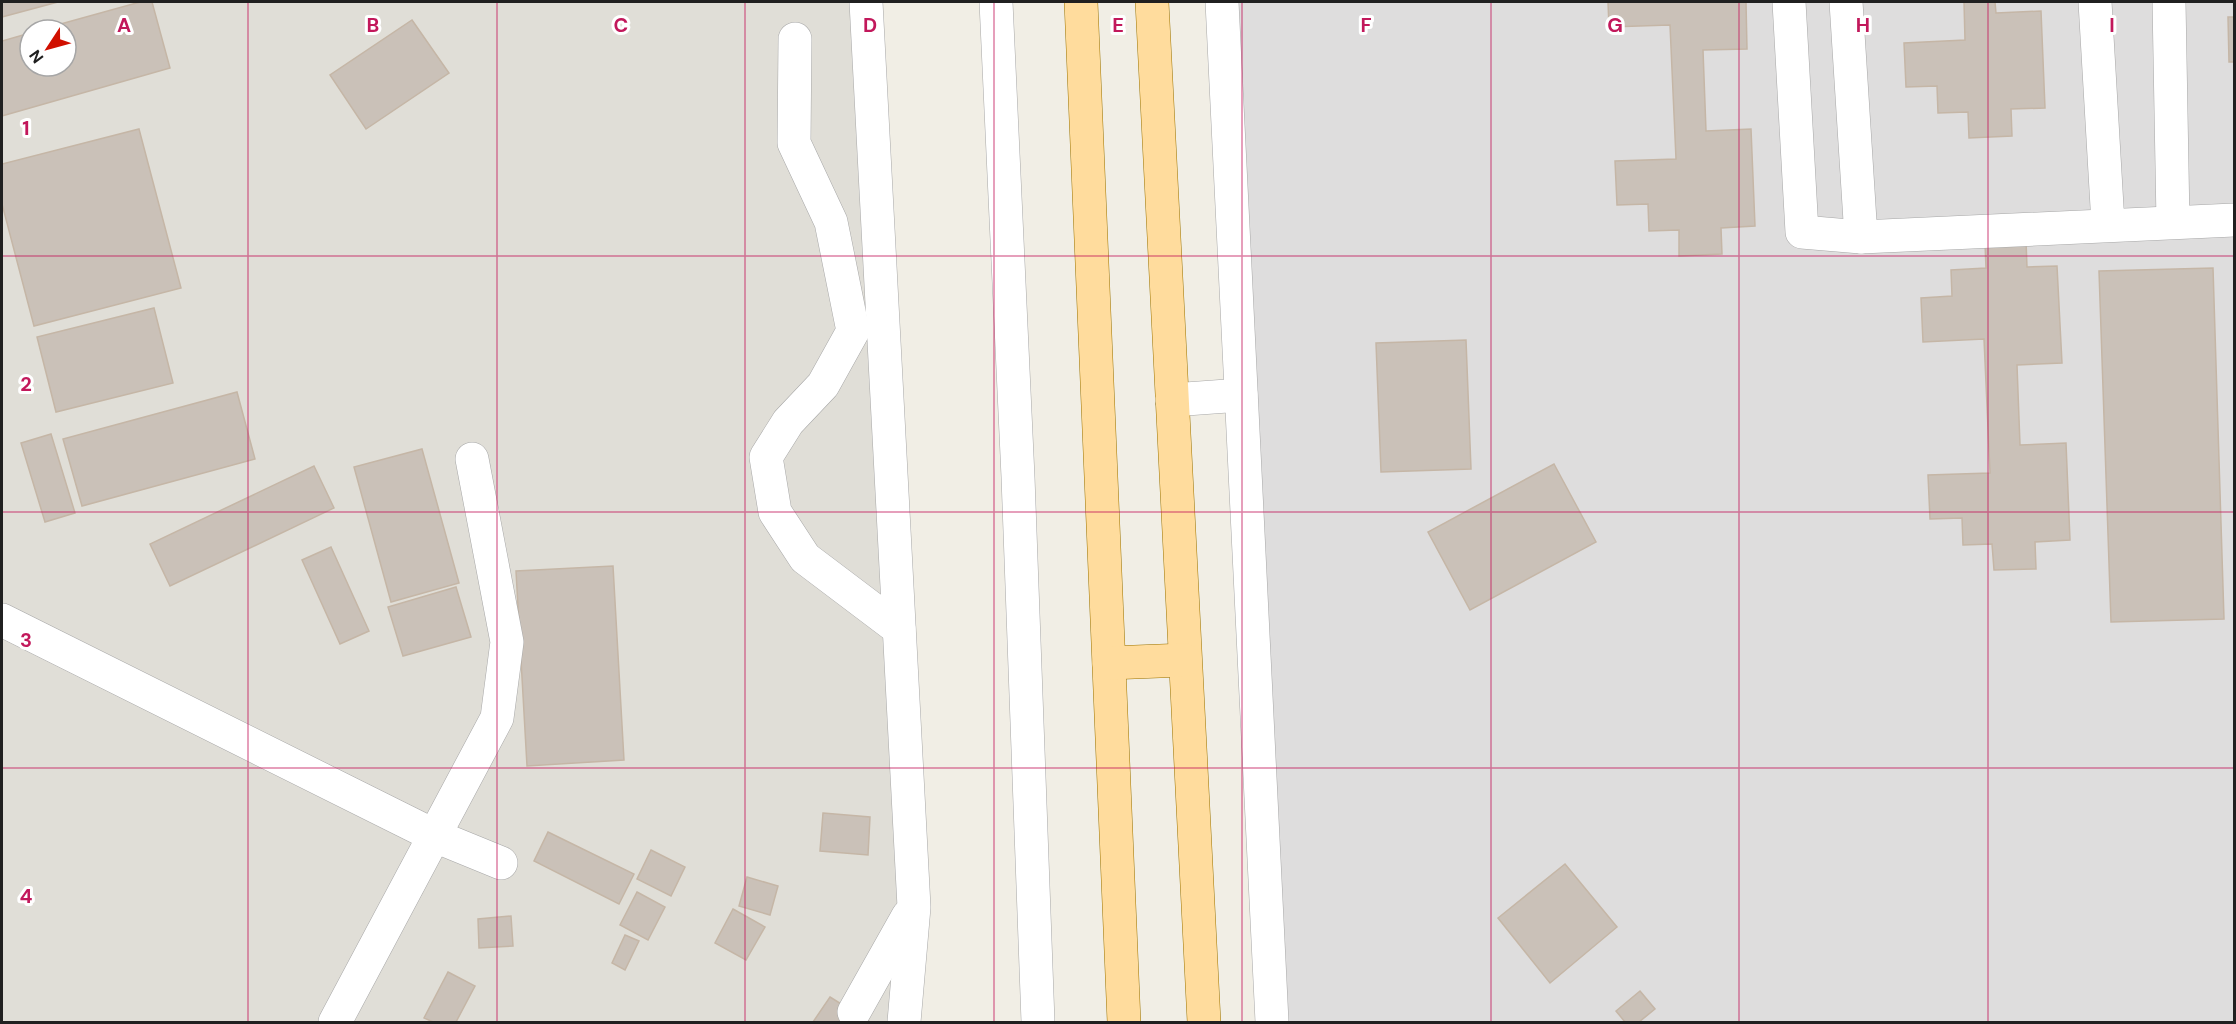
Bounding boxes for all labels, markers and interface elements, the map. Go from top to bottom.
text: A [117,12,131,38]
text: B [367,12,379,38]
text: C [614,12,628,38]
text: D [863,12,877,38]
text: E [1112,12,1124,38]
text: F [1360,12,1372,38]
text: G [1607,12,1623,38]
text: H [1856,12,1870,38]
text: I [2109,12,2115,38]
north arrow [18,18,78,78]
text: N [24,46,48,67]
text: 1 [22,115,30,141]
text: 2 [20,371,32,397]
text: 3 [20,627,32,653]
text: 4 [20,883,33,909]

